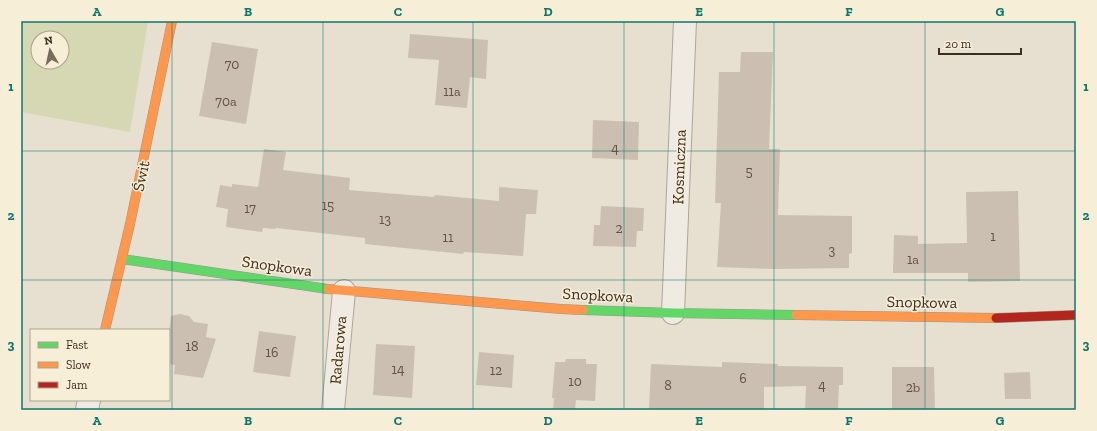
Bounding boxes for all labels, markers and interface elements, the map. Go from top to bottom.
text: A [93,4,102,19]
text: B [244,4,252,19]
text: C [394,4,402,19]
text: D [543,4,553,19]
text: E [695,4,703,19]
text: F [845,4,853,19]
text: G [996,4,1005,19]
north arrow [30,30,70,70]
scale bar [939,30,1021,56]
text: N [43,33,54,48]
text: 20 m [945,37,972,51]
house number: 70 [225,56,239,73]
text: 1 [8,79,14,94]
text: 1 [1083,79,1089,94]
house number: 11a [443,83,461,100]
house number: 70a [215,93,237,110]
street label: Kosmiczna [668,129,690,205]
house number: 4 [611,140,619,157]
street label: Świt [128,159,154,193]
house number: 5 [745,163,753,180]
house number: 15 [322,197,334,214]
house number: 17 [244,200,256,217]
text: 2 [8,208,15,223]
text: 2 [1083,208,1090,223]
house number: 13 [379,211,391,228]
house number: 2 [615,220,623,237]
house number: 1 [990,228,996,245]
house number: 11 [443,229,454,246]
house number: 3 [829,242,836,259]
house number: 1a [907,251,919,268]
street label: Snopkowa [241,252,314,280]
street label: Snopkowa [562,284,634,306]
street label: Snopkowa [886,292,958,312]
street label: Radarowa [326,315,350,385]
legend [30,329,170,401]
text: 3 [8,337,15,352]
text: 3 [1083,337,1090,352]
text: Fast [66,338,89,352]
house number: 18 [186,338,198,355]
house number: 16 [266,344,278,361]
text: Slow [66,358,92,372]
house number: 14 [392,361,405,378]
house number: 12 [490,362,502,379]
house number: 6 [739,370,747,387]
house number: 10 [568,373,582,390]
house number: 8 [664,377,672,394]
house number: 4 [818,377,826,394]
text: Jam [66,378,88,392]
house number: 2b [906,379,920,396]
text: A [93,413,102,428]
text: B [244,413,252,428]
text: C [394,413,402,428]
text: D [543,413,553,428]
text: E [695,413,703,428]
text: F [845,413,853,428]
text: G [996,413,1005,428]

